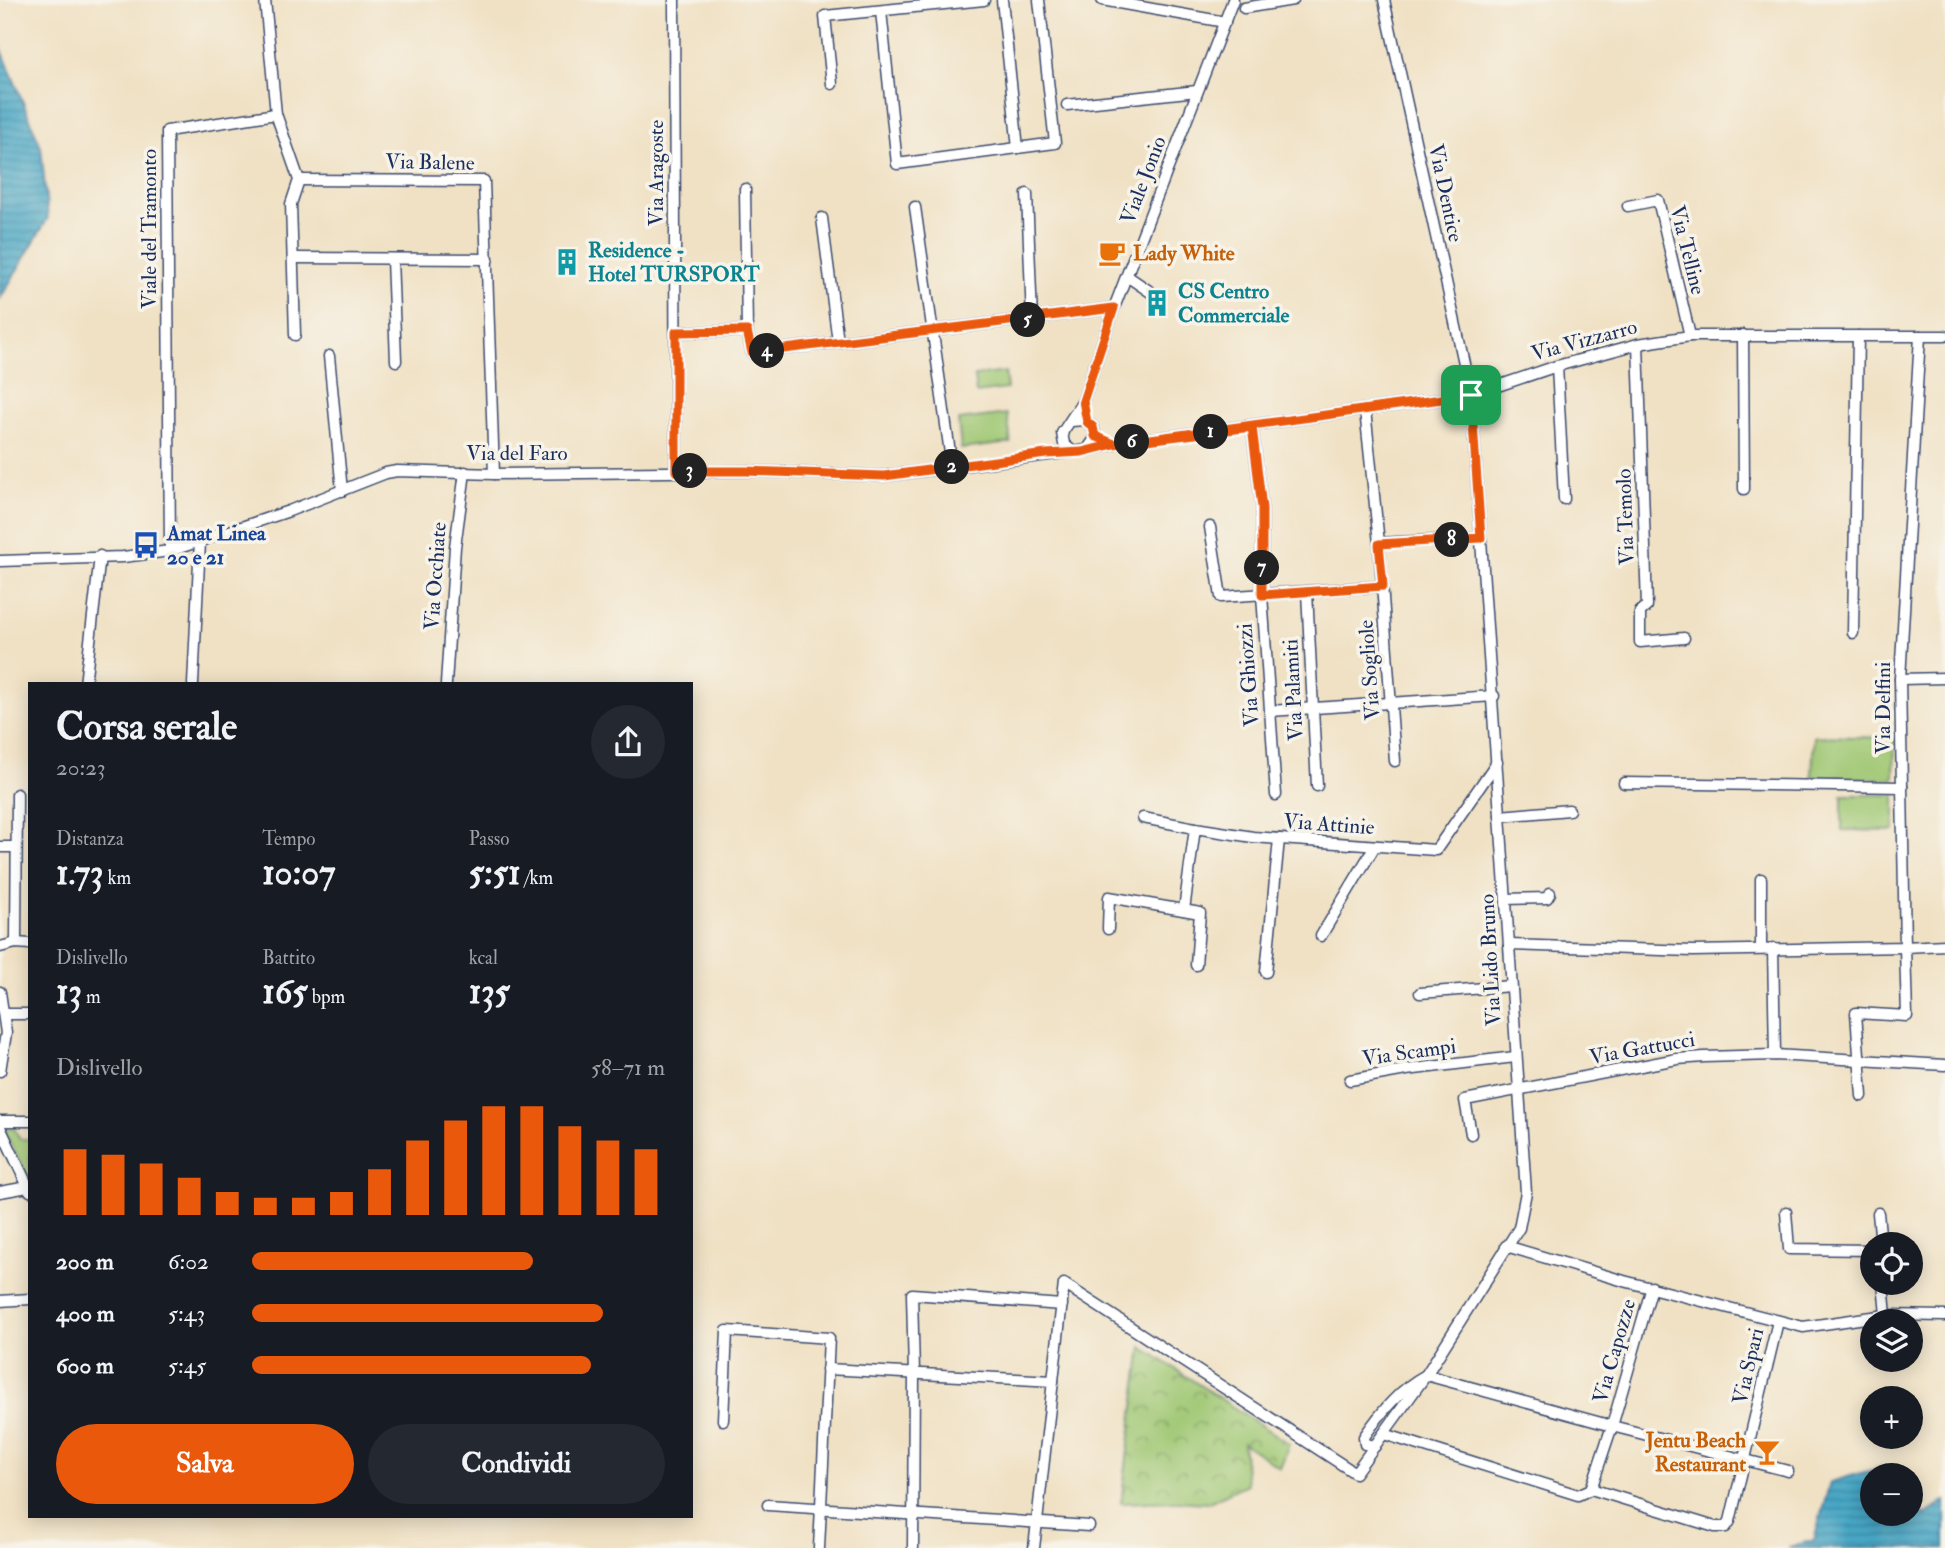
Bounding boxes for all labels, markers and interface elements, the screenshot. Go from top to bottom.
street label: Via Aragoste [643,120,670,226]
street label: Viale Jonio [1114,132,1173,228]
street label: Via Dentice [1422,142,1469,245]
street label: Via Balene [385,148,475,177]
street label: Viale del Tramonto [136,149,163,309]
street label: Via Telline [1663,203,1712,298]
place label: Residence - Hotel TURSPORT [588,237,760,288]
cafe icon: Lady White [1097,238,1127,268]
place label: Lady White [1133,240,1235,267]
building icon: Residence - Hotel TURSPORT [552,247,582,277]
place label: CS Centro Commerciale [1178,278,1290,329]
building icon: CS Centro Commerciale [1142,288,1172,318]
pin: 5 [1010,302,1046,338]
text: 5 [1023,307,1032,331]
street label: Via Vizzarro [1528,313,1640,368]
pin: 4 [750,334,784,368]
text: 4 [761,338,772,362]
pin [1441,365,1501,425]
icon: arrive [1452,376,1490,414]
pin: 1 [1194,414,1228,450]
text: 1 [1207,419,1214,443]
pin: 6 [1114,424,1150,460]
text: 6 [1127,429,1136,453]
street label: Via del Faro [466,440,568,467]
pin: 2 [934,449,970,484]
pin: 3 [672,454,708,489]
text: 2 [947,454,956,478]
text: 3 [686,458,693,482]
street label: Via Temolo [1610,468,1641,566]
place label: Amat Linea 20 e 21 [166,520,267,571]
street label: Via Occhiate [418,521,453,631]
pin: 8 [1434,522,1470,558]
text: 8 [1447,527,1456,551]
bus stop icon: Amat Linea 20 e 21 [131,530,161,560]
pin: 7 [1244,550,1280,586]
text: 7 [1257,555,1266,579]
street label: Via Sogliole [1353,619,1386,721]
street label: Via Ghiozzi [1231,622,1266,728]
street label: Via Palamiti [1277,638,1310,742]
street label: Via Delfini [1870,661,1897,754]
text: Corsa serale [56,703,237,751]
button: share [591,705,665,779]
text: 20:23 [56,753,106,782]
street label: Via Attinie [1283,808,1376,841]
text: Distanza [56,827,124,851]
text: Tempo [262,827,315,851]
text: Passo [469,827,509,851]
text: 1.73 [56,851,103,895]
text: 10:07 [262,851,335,895]
text: 5:51 [469,851,521,895]
text: km [103,866,131,890]
text: /km [521,866,553,890]
street label: Via Lido Bruno [1474,893,1507,1027]
text: Dislivello [56,946,128,970]
text: Battito [262,946,315,970]
text: kcal [469,946,498,970]
text: 13 [56,970,82,1014]
text: 165 [262,970,308,1014]
text: 135 [469,970,510,1014]
text: m [82,985,101,1009]
text: bpm [308,985,345,1009]
street label: Via Gattucci [1587,1026,1697,1071]
street label: Via Scampi [1360,1032,1458,1072]
text: Dislivello [56,1053,143,1082]
text: 58–71 m [591,1053,665,1082]
map controls [1860,1232,1923,1526]
button: locate [1860,1232,1923,1295]
text: 200 m [56,1247,114,1276]
text: 6:02 [168,1247,209,1276]
street label: Via Capozze [1587,1296,1642,1406]
text: 400 m [56,1299,115,1328]
text: 5:43 [168,1299,205,1328]
button: layers [1860,1309,1923,1372]
street label: Via Spari [1727,1325,1770,1407]
text: 600 m [56,1351,114,1380]
text: 5:45 [168,1351,206,1380]
button: + [1860,1386,1923,1449]
button: Salva [56,1424,354,1504]
button: Condividi [368,1424,665,1504]
place label: Jentu Beach Restaurant [1645,1427,1746,1478]
bar icon: Jentu Beach Restaurant [1752,1437,1782,1467]
button: − [1860,1463,1923,1526]

